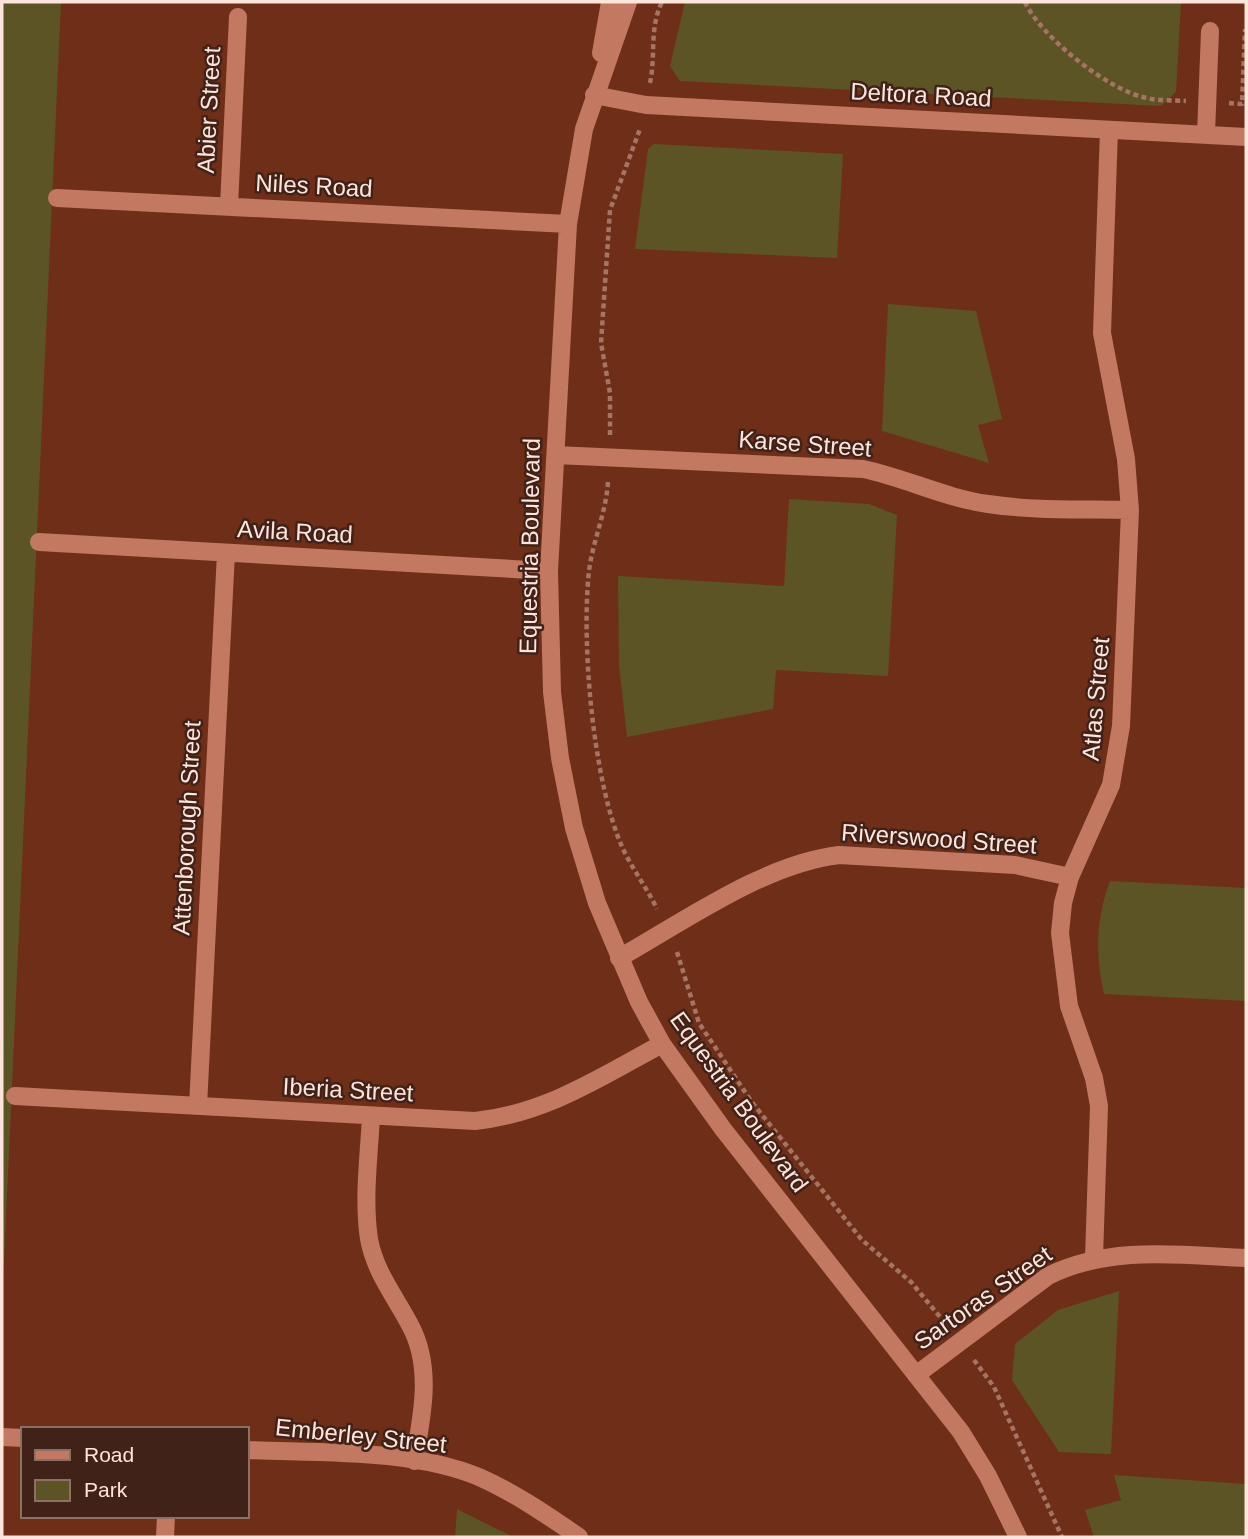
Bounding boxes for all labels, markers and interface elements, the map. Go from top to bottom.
street label: Abier Street [192,46,225,174]
street label: Deltora Road [850,77,992,112]
street label: Niles Road [255,169,373,202]
street label: Karse Street [738,425,873,462]
street label: Equestria Boulevard [514,438,545,654]
street label: Avila Road [237,515,353,548]
street label: Atlas Street [1077,636,1114,762]
street label: Attenborough Street [167,720,206,936]
street label: Riverswood Street [840,818,1038,859]
street label: Equestria Boulevard [665,1006,814,1197]
street label: Iberia Street [282,1073,414,1106]
street label: Sartoras Street [909,1240,1057,1355]
street label: Emberley Street [274,1413,448,1458]
legend [21,1427,248,1518]
text: Road [84,1443,134,1466]
text: Park [84,1478,128,1501]

